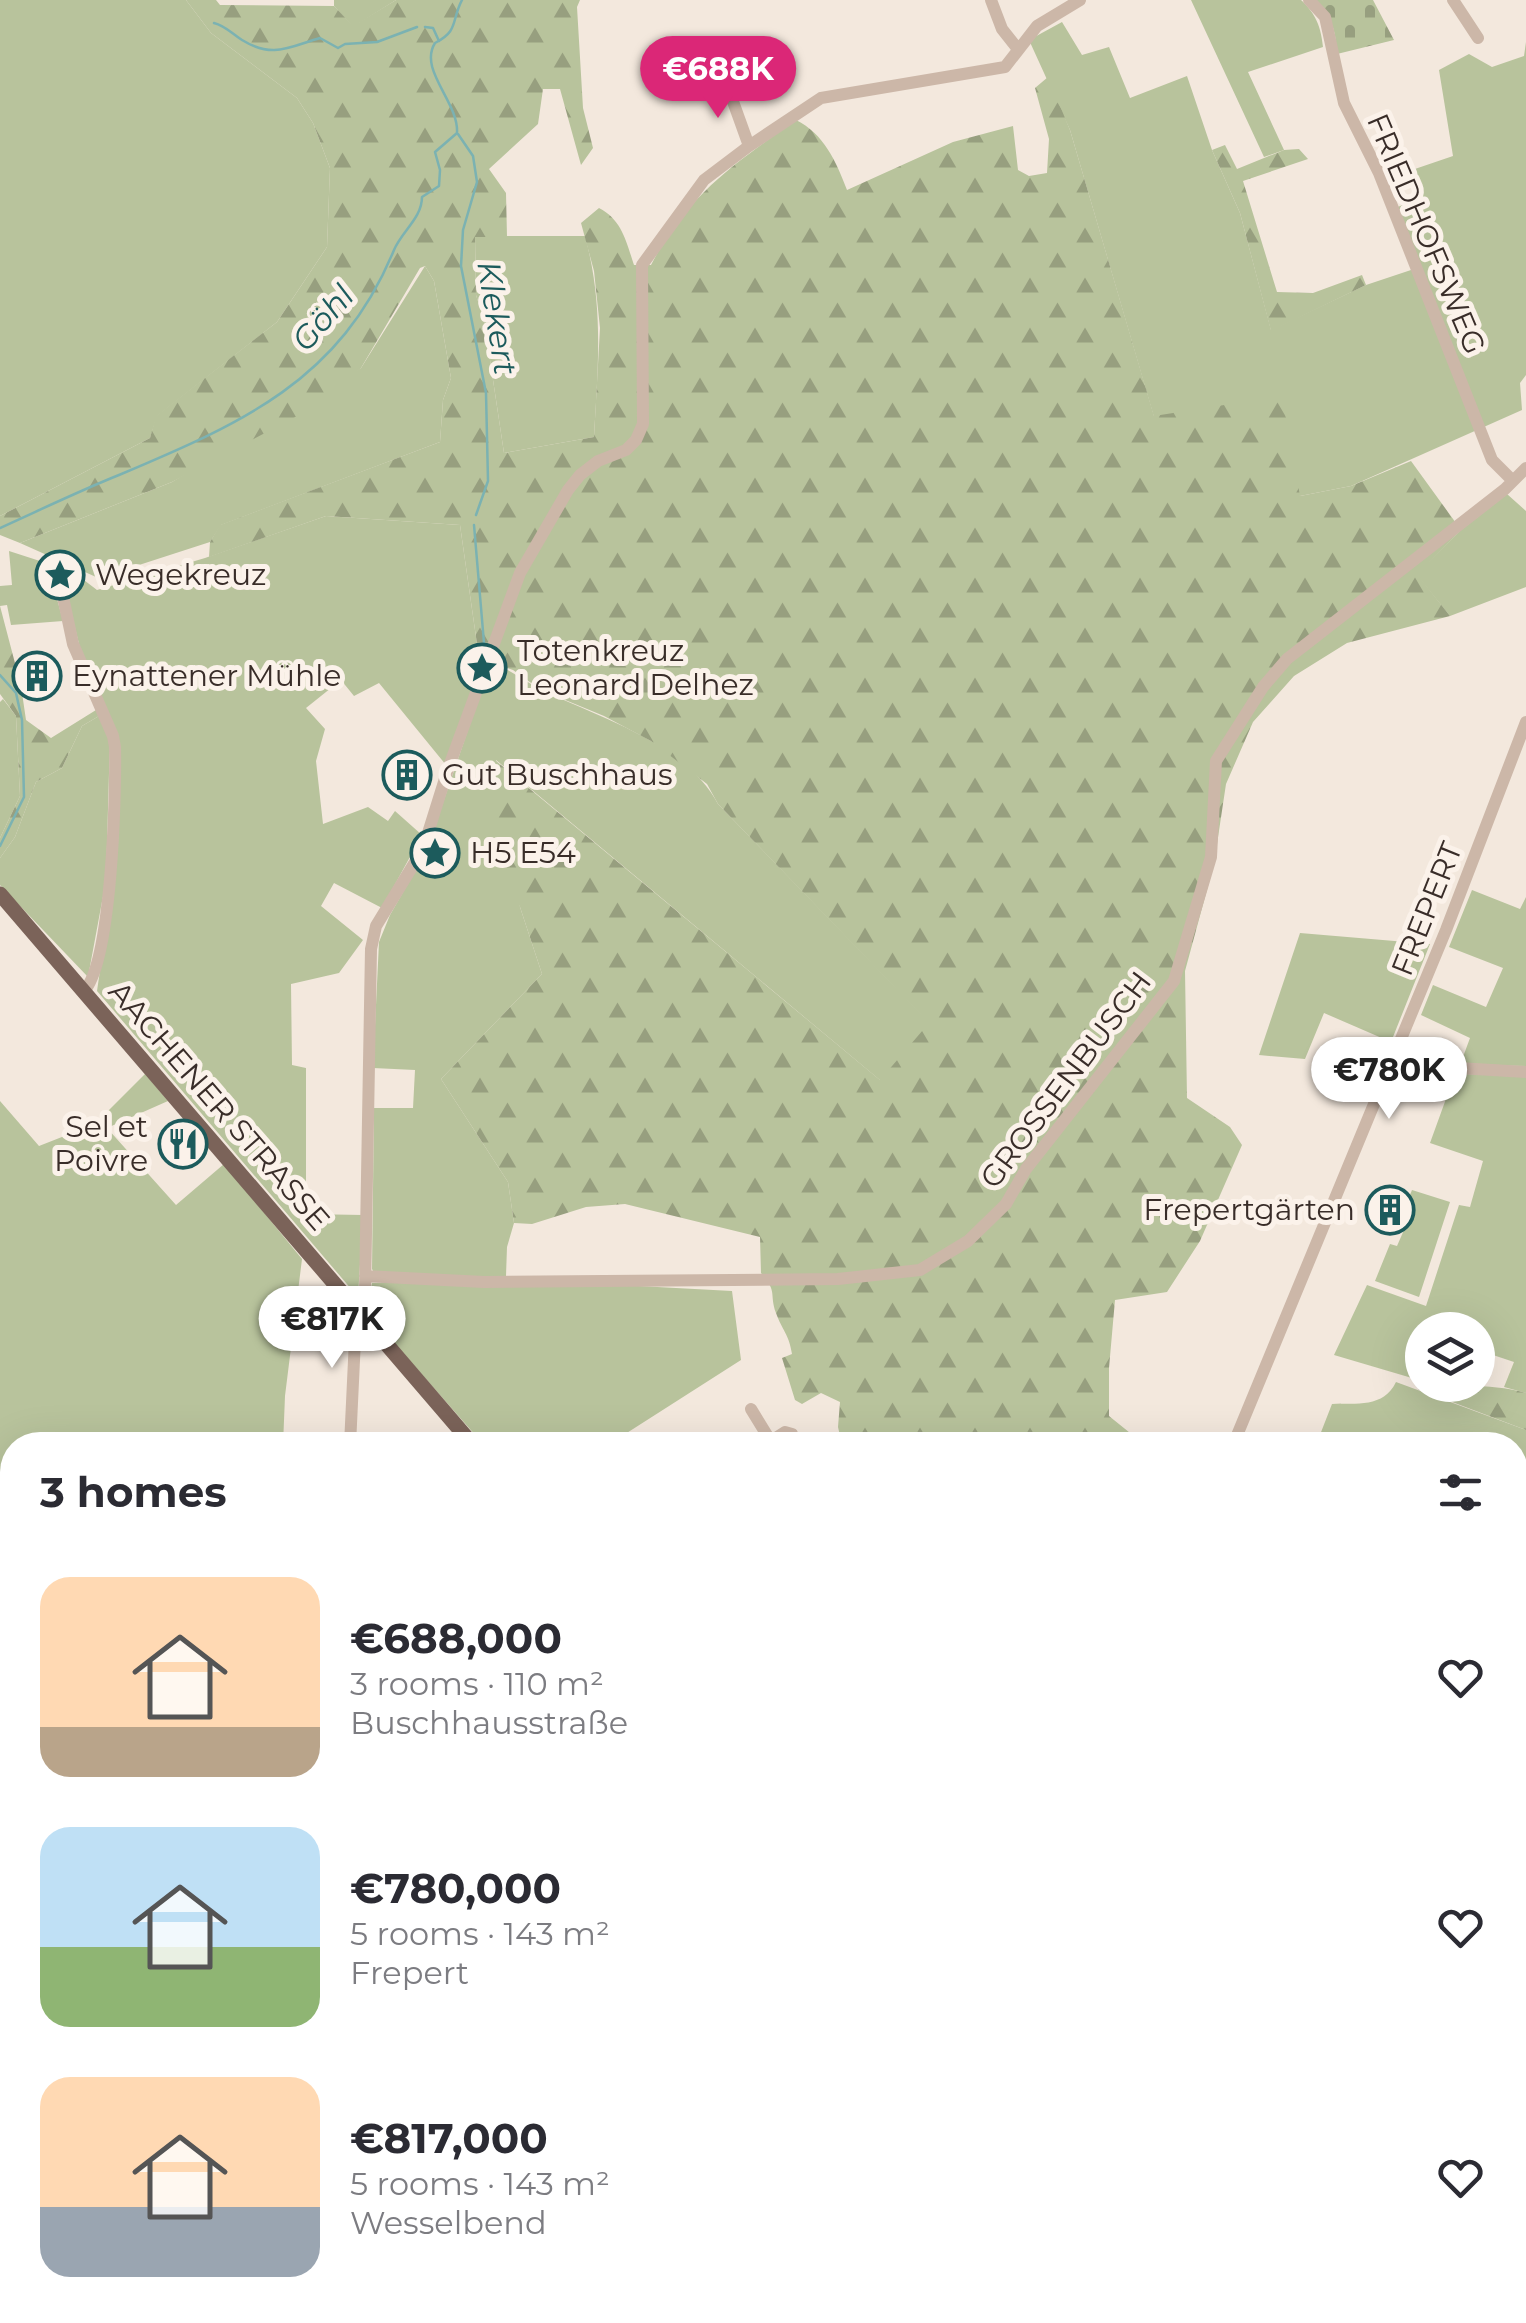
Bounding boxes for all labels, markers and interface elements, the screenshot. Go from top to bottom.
pin: €688K [648,36,788,121]
text: €688K [662,49,774,88]
street label: FRIEDHOFSWEG [1359,108,1494,360]
water label: Klekert [469,258,526,378]
water label: Göhl [283,276,362,359]
place icon: Wegekreuz [34,549,86,601]
place label: Wegekreuz [95,556,266,593]
place label: Totenkreuz Leonard Delhez [517,632,754,703]
place icon: Totenkreuz Leonard Delhez [456,642,508,694]
building icon: Eynattener Mühle [11,650,63,702]
place label: Eynattener Mühle [72,657,341,694]
building icon: Gut Buschhaus [381,749,433,801]
place label: Gut Buschhaus [442,756,673,793]
place icon: H5 E54 [409,827,461,879]
place label: H5 E54 [470,834,576,871]
street label: FREPERT [1383,836,1470,981]
street label: GROSSENBUSCH [972,964,1159,1195]
street label: AACHENER STRASSE [101,973,338,1238]
pin: €780K [1319,1037,1459,1122]
text: €780K [1333,1050,1445,1089]
place label: Sel et Poivre [54,1108,148,1179]
restaurant icon: Sel et Poivre [157,1118,209,1170]
building icon: Frepertgärten [1364,1184,1416,1236]
place label: Frepertgärten [1143,1191,1355,1228]
pin: €817K [262,1286,402,1371]
text: €817K [281,1299,383,1338]
map controls [1405,1312,1495,1402]
button: layers [1405,1312,1495,1402]
icon: filters [1433,1465,1488,1520]
text: 3 homes [40,1466,226,1518]
text: €688,000 [350,1612,562,1664]
icon: home [120,1617,240,1737]
icon: heart [1433,1650,1488,1705]
text: 3 rooms · 110 m² [350,1664,604,1703]
text: Buschhausstraße [350,1703,628,1742]
text: €780,000 [350,1862,561,1914]
icon: home [120,1867,240,1987]
icon: heart [1433,1900,1488,1955]
text: 5 rooms · 143 m² [350,1914,610,1953]
text: Frepert [350,1953,469,1992]
text: €817,000 [350,2112,548,2164]
icon: home [120,2117,240,2237]
icon: heart [1433,2150,1488,2205]
text: 5 rooms · 143 m² [350,2164,610,2203]
text: Wesselbend [350,2203,547,2242]

